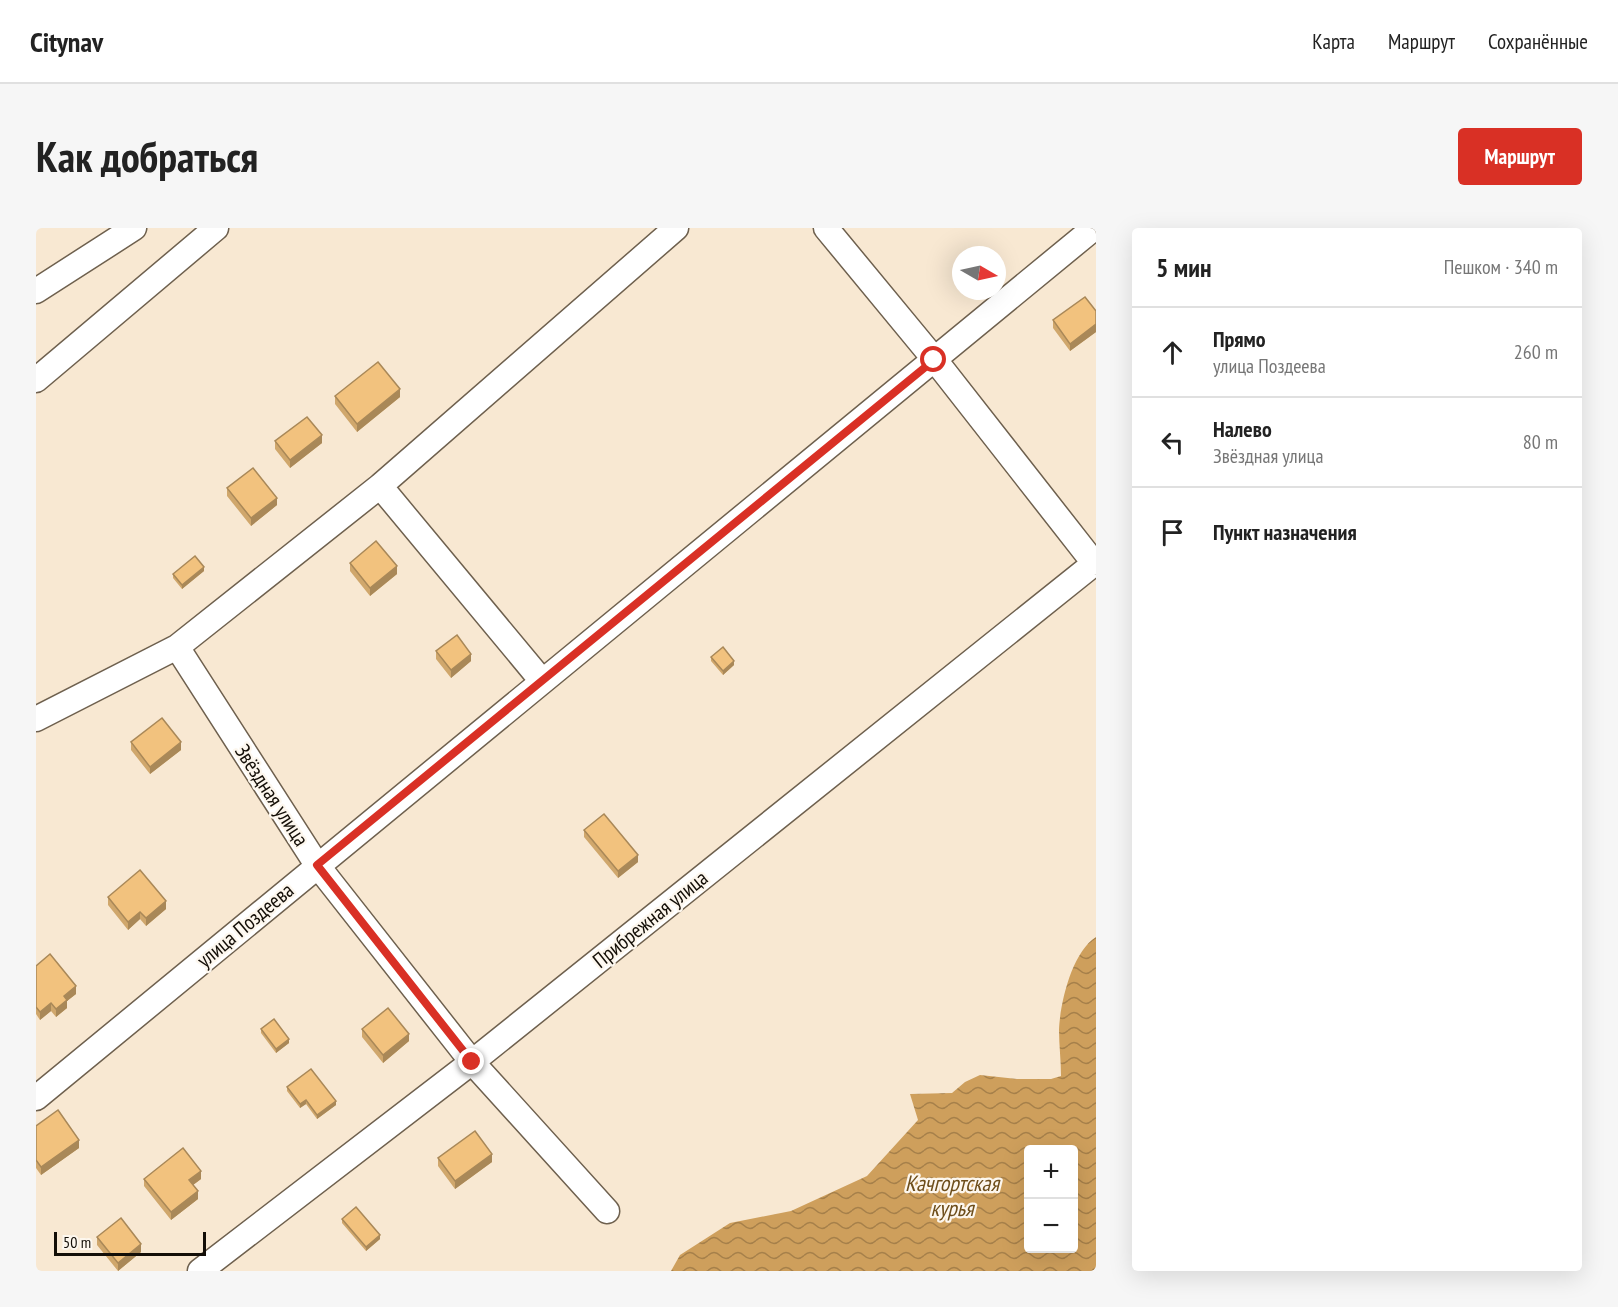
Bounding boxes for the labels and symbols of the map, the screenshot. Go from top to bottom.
north arrow [952,246,1006,300]
route start [920,346,946,372]
street label: Звёздная улица [229,739,315,851]
street label: Прибрежная улица [587,864,713,974]
street label: улица Поздеева [191,877,299,973]
route end [458,1048,484,1074]
water label: Качгортская курья [905,1169,1001,1222]
scale bar [54,1229,206,1256]

